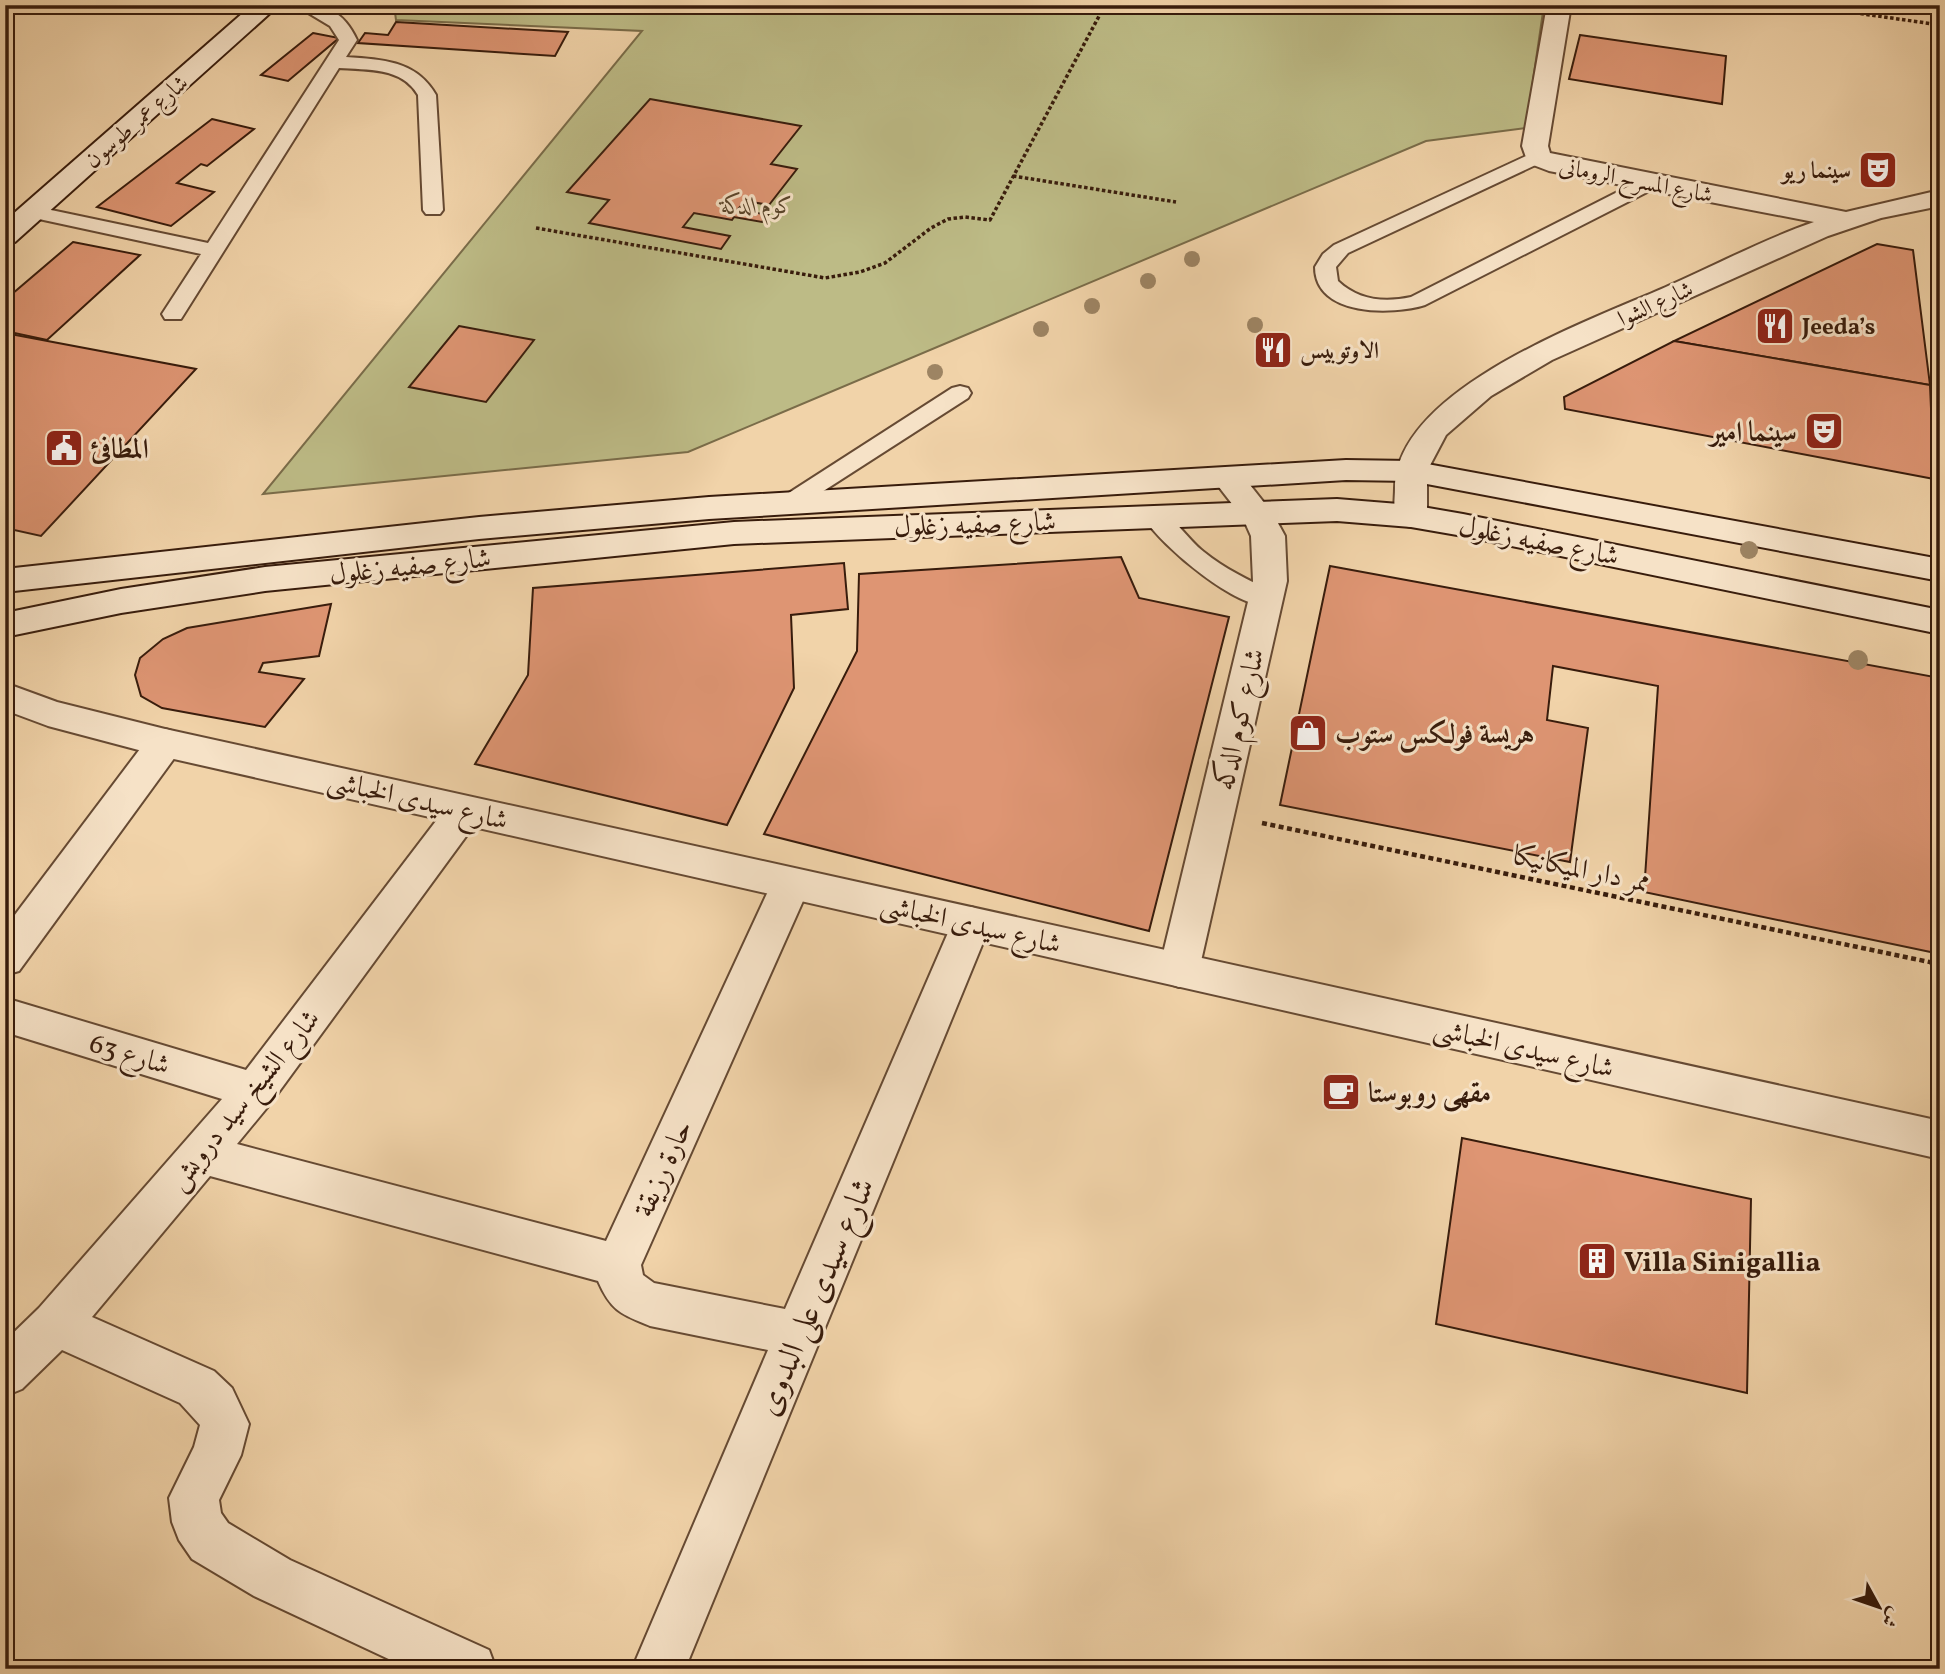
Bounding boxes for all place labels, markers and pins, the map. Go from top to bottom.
theatre icon: سينما ريو [1857,149,1899,191]
place label: سينما ريو [1779,156,1851,188]
restaurant icon: Jeeda’s [1754,305,1796,347]
place label: Jeeda’s [1801,312,1875,344]
restaurant icon: الاوتوبيس [1252,329,1294,371]
place label: الاوتوبيس [1300,336,1379,368]
theatre icon: سينما امير [1803,410,1845,452]
place label: سينما امير [1707,414,1797,453]
public building icon: المطافئ [43,427,85,469]
place label: المطافئ [90,431,149,470]
shop icon: هريسة فولكس ستوب [1287,712,1329,754]
place label: هريسة فولكس ستوب [1335,716,1534,755]
cafe icon: مقهى روبوستا [1320,1071,1362,1113]
place label: مقهى روبوستا [1368,1075,1491,1114]
building icon: Villa Sinigallia [1576,1240,1618,1282]
place label: Villa Sinigallia [1624,1244,1821,1283]

